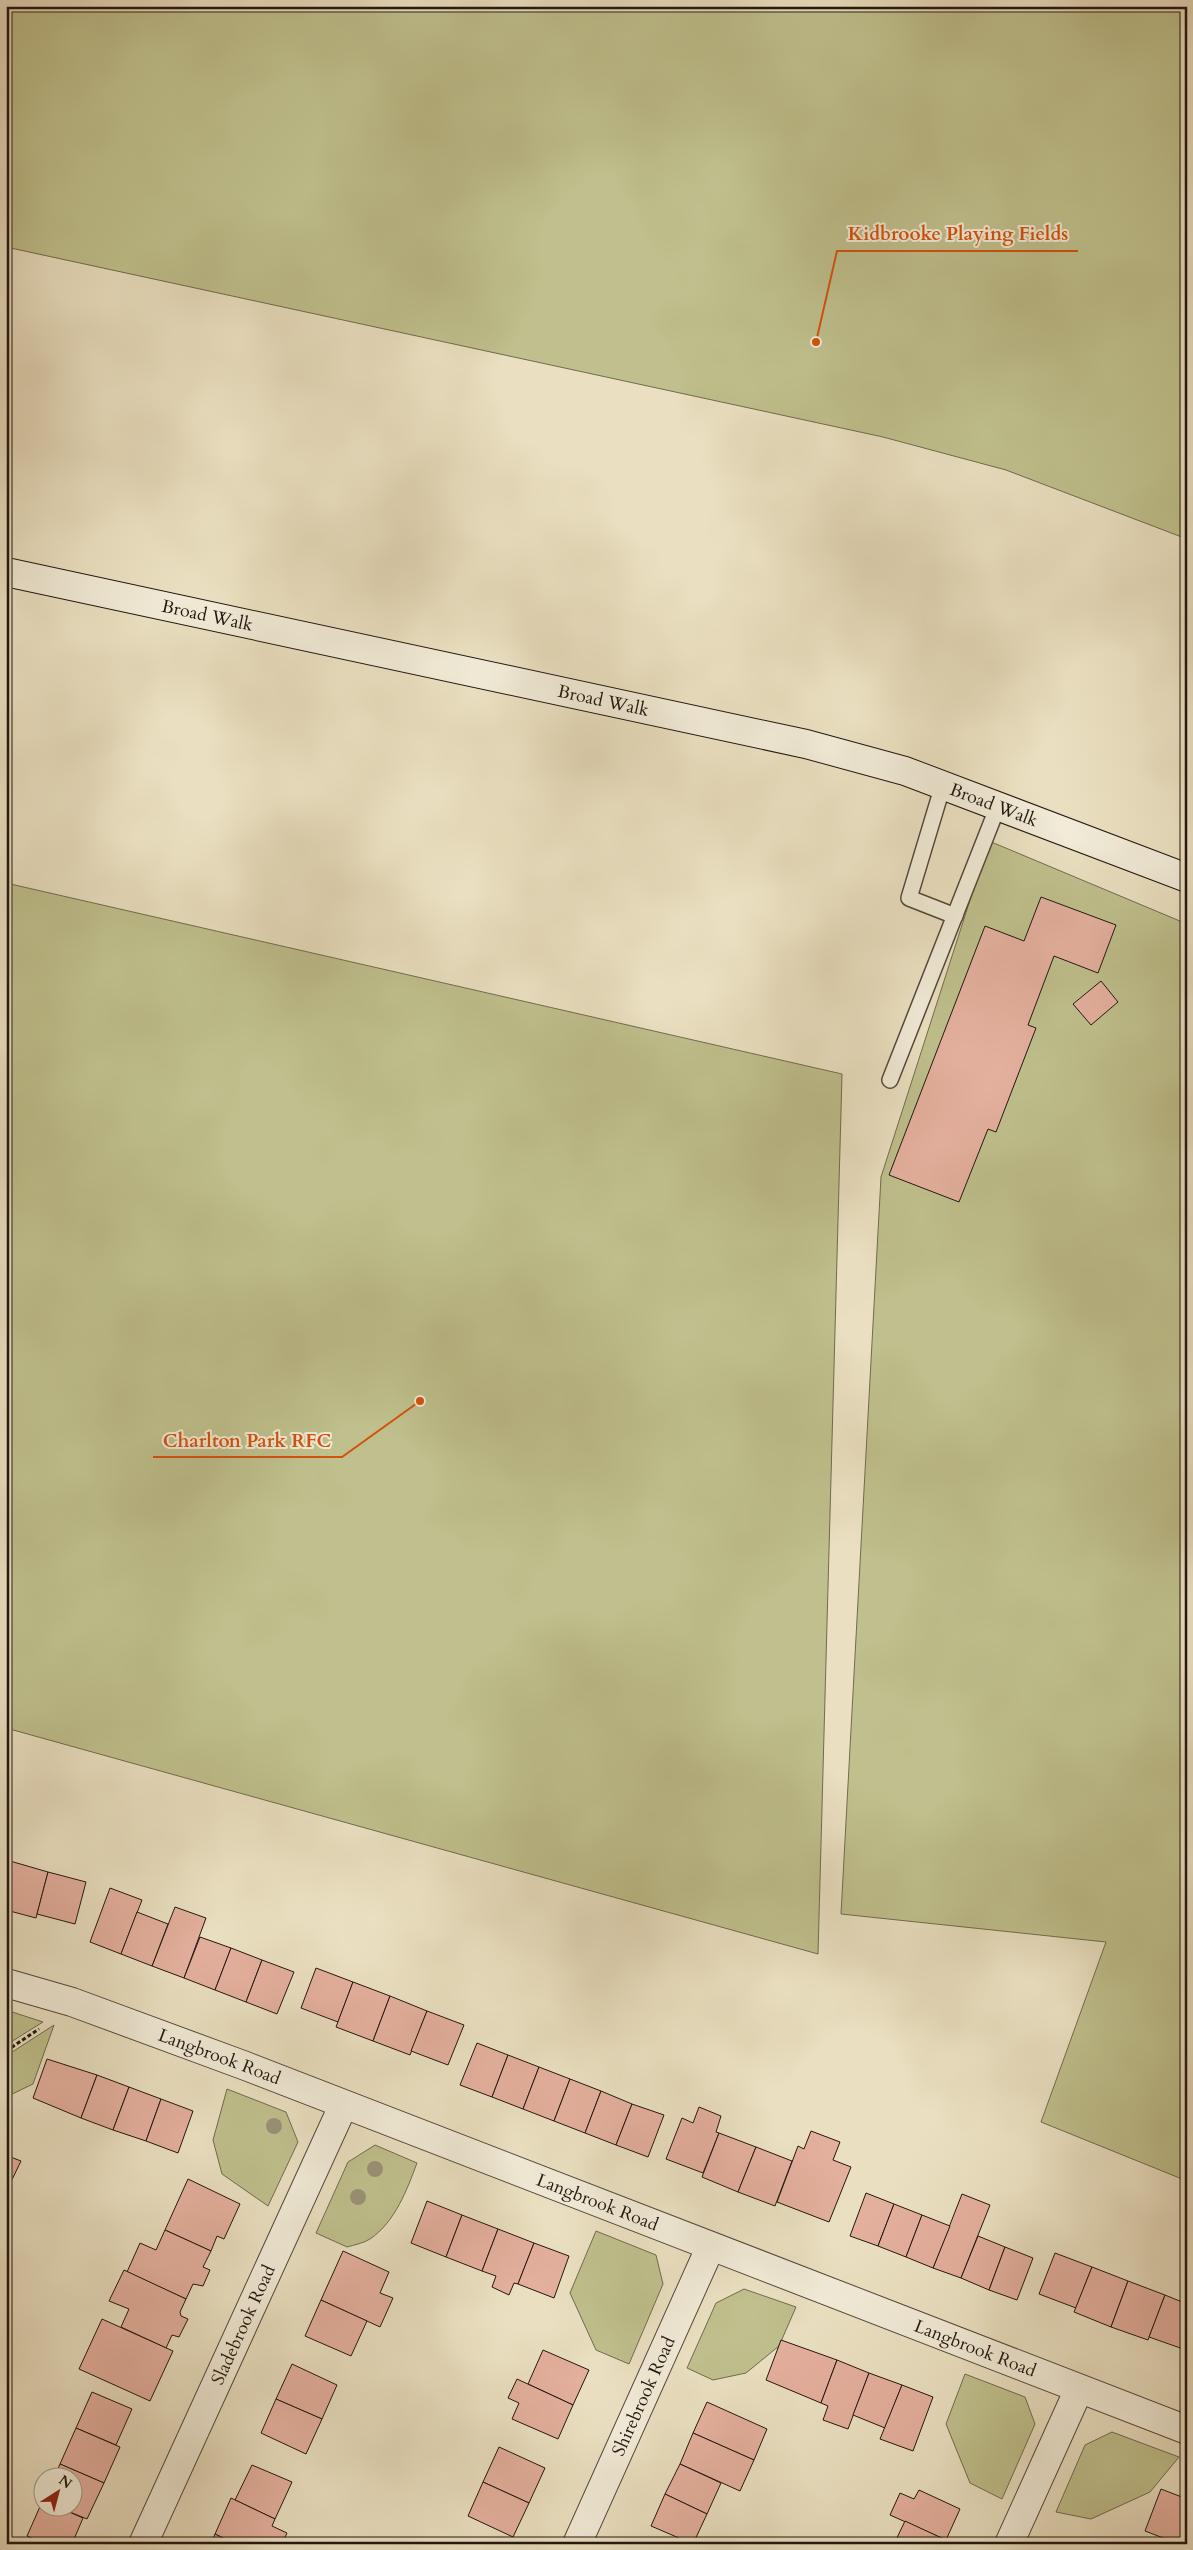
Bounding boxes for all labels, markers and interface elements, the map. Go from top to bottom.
callout: Kidbrooke Playing Fields [837,217,1078,251]
text: Kidbrooke Playing Fields [848,221,1068,247]
street label: Broad Walk [159,593,256,637]
street label: Broad Walk [555,678,652,722]
street label: Broad Walk [946,777,1042,833]
callout: Charlton Park RFC [153,1423,342,1457]
text: Charlton Park RFC [163,1428,332,1454]
street label: Langbrook Road [155,2022,285,2091]
street label: Langbrook Road [533,2167,662,2237]
street label: Sladebrook Road [205,2261,281,2389]
street label: Langbrook Road [911,2313,1040,2383]
street label: Shirebrook Road [606,2332,681,2460]
north arrow [32,2468,82,2518]
text: N [55,2471,76,2493]

